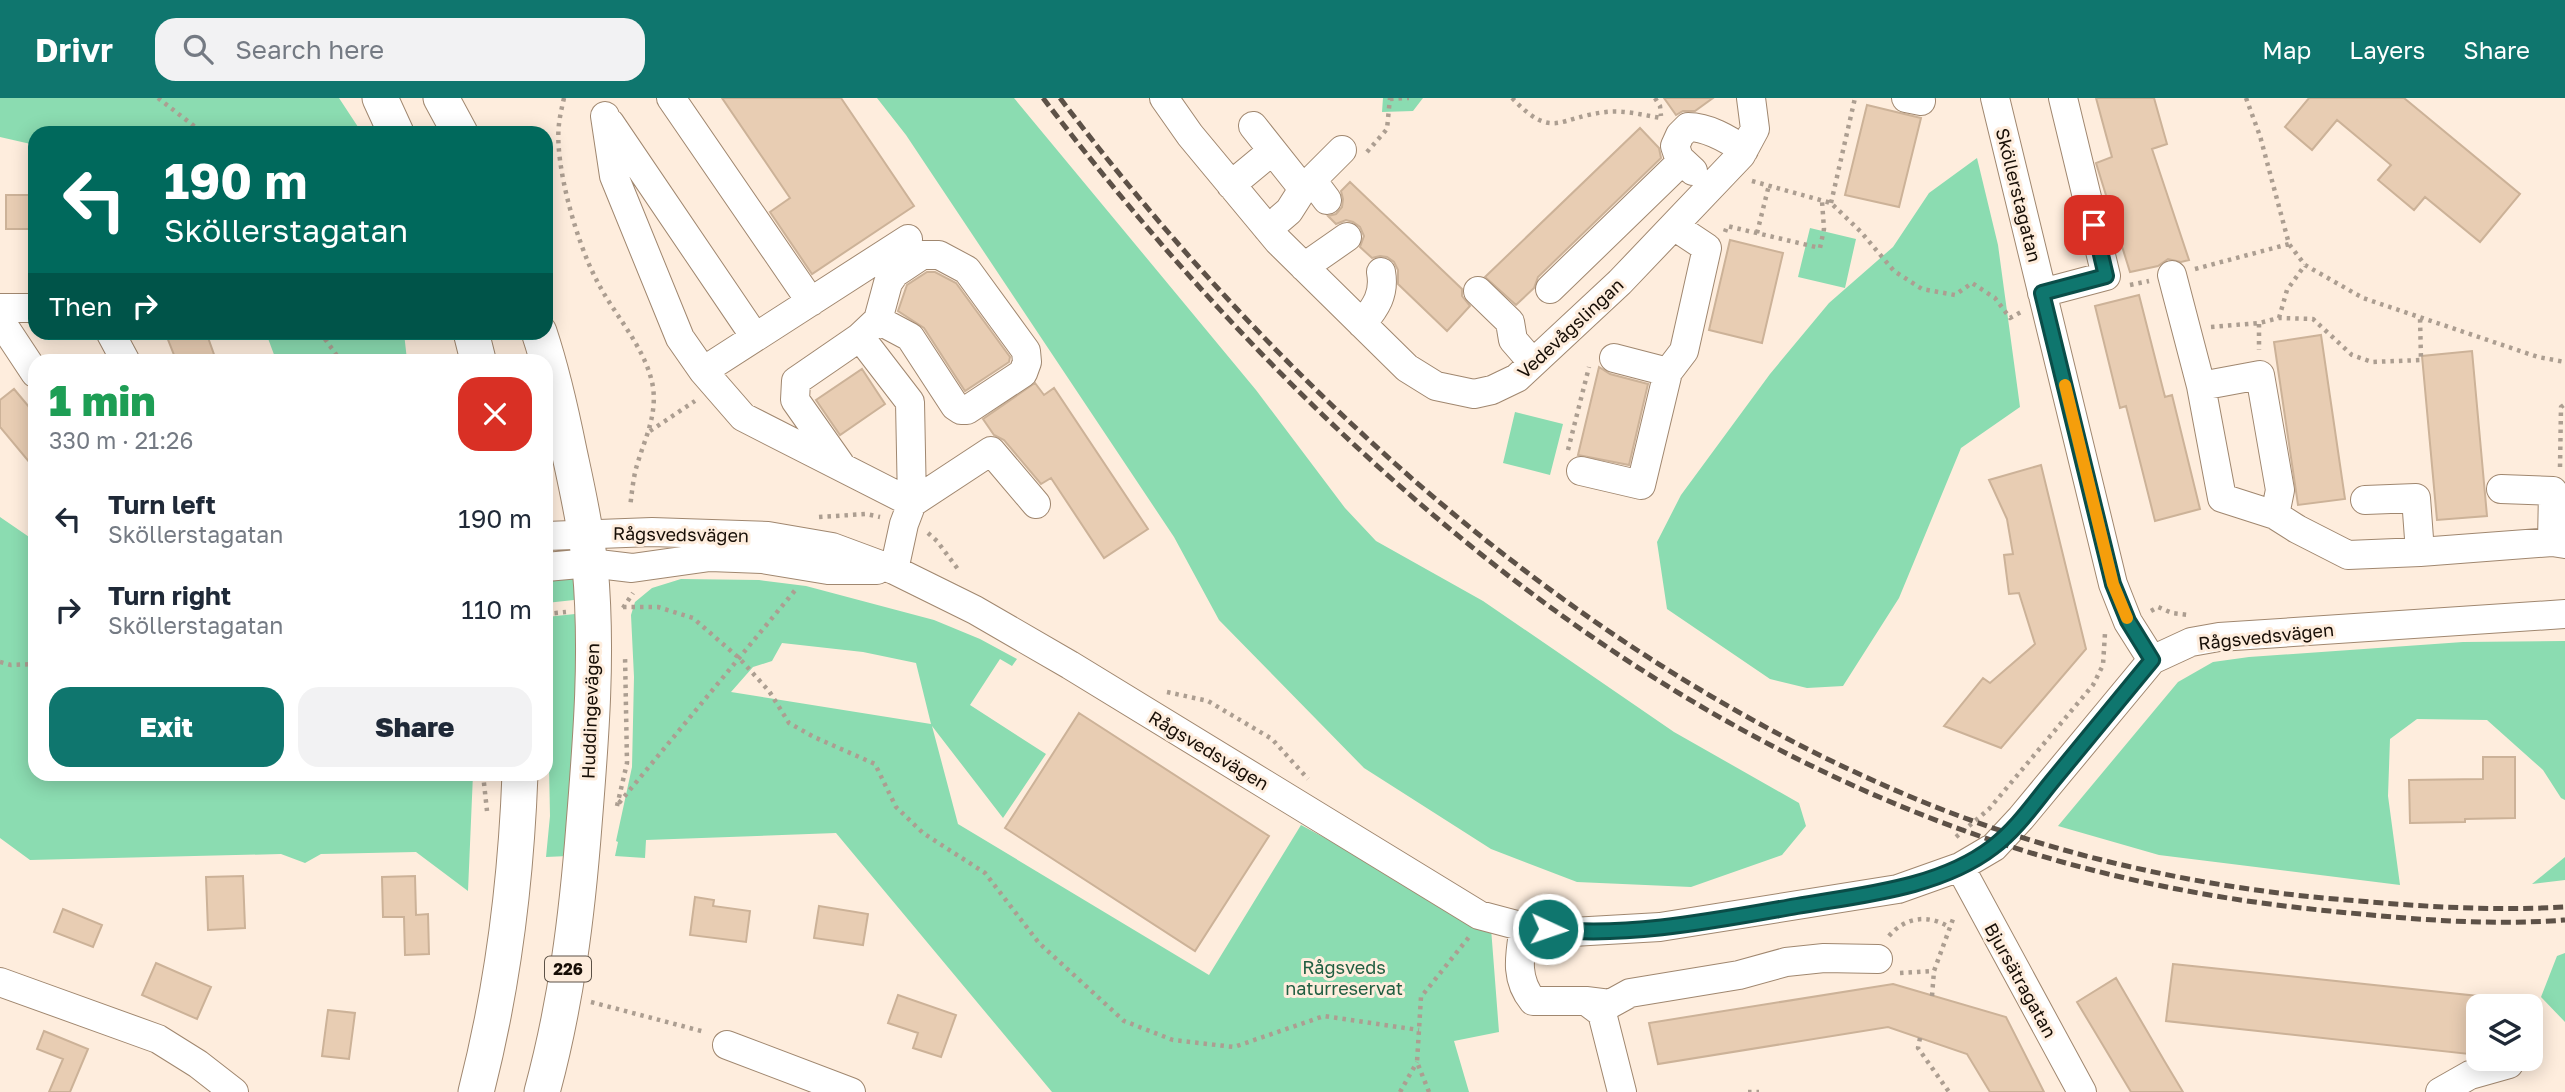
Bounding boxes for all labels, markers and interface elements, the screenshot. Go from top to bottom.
search box [155,18,645,81]
text: Drivr [35,30,113,69]
icon: search [179,30,217,68]
text: Search here [235,34,384,65]
text: Map [2262,35,2311,64]
text: Layers [2349,35,2425,64]
text: Share [2463,35,2530,64]
street label: Sköllerstagatan [1992,126,2046,264]
text: 190 m [164,151,307,210]
icon: left [49,154,140,245]
pin [2064,195,2124,255]
icon: arrive [2075,206,2113,244]
text: Sköllerstagatan [164,211,408,249]
street label: Vedevågslingan [1512,273,1628,383]
icon: right [126,287,164,325]
text: Then [49,291,112,322]
text: 1 min [49,375,156,425]
button: close [458,377,532,451]
text: 330 m · 21:26 [49,426,193,454]
text: Turn left [108,489,216,520]
icon: left [49,500,87,538]
text: 190 m [458,503,532,534]
text: Sköllerstagatan [108,520,284,548]
street label: Rågsvedsvägen [613,522,749,546]
text: Turn right [108,580,231,611]
icon: right [49,591,87,629]
text: 110 m [461,594,532,625]
text: Sköllerstagatan [108,611,284,639]
street label: Rågsvedsvägen [2197,618,2335,654]
street label: Huddingevägen [577,643,603,779]
button: Exit [49,687,284,767]
button: Share [298,687,532,767]
street label: Rågsvedsvägen [1145,706,1273,794]
position arrow [1511,892,1585,966]
street label: Bjursätragatan [1980,919,2062,1041]
road number: 226 [545,956,591,982]
park label: Rågsveds naturreservat [1285,956,1403,999]
map controls [2466,994,2543,1071]
button: layers [2466,994,2543,1071]

